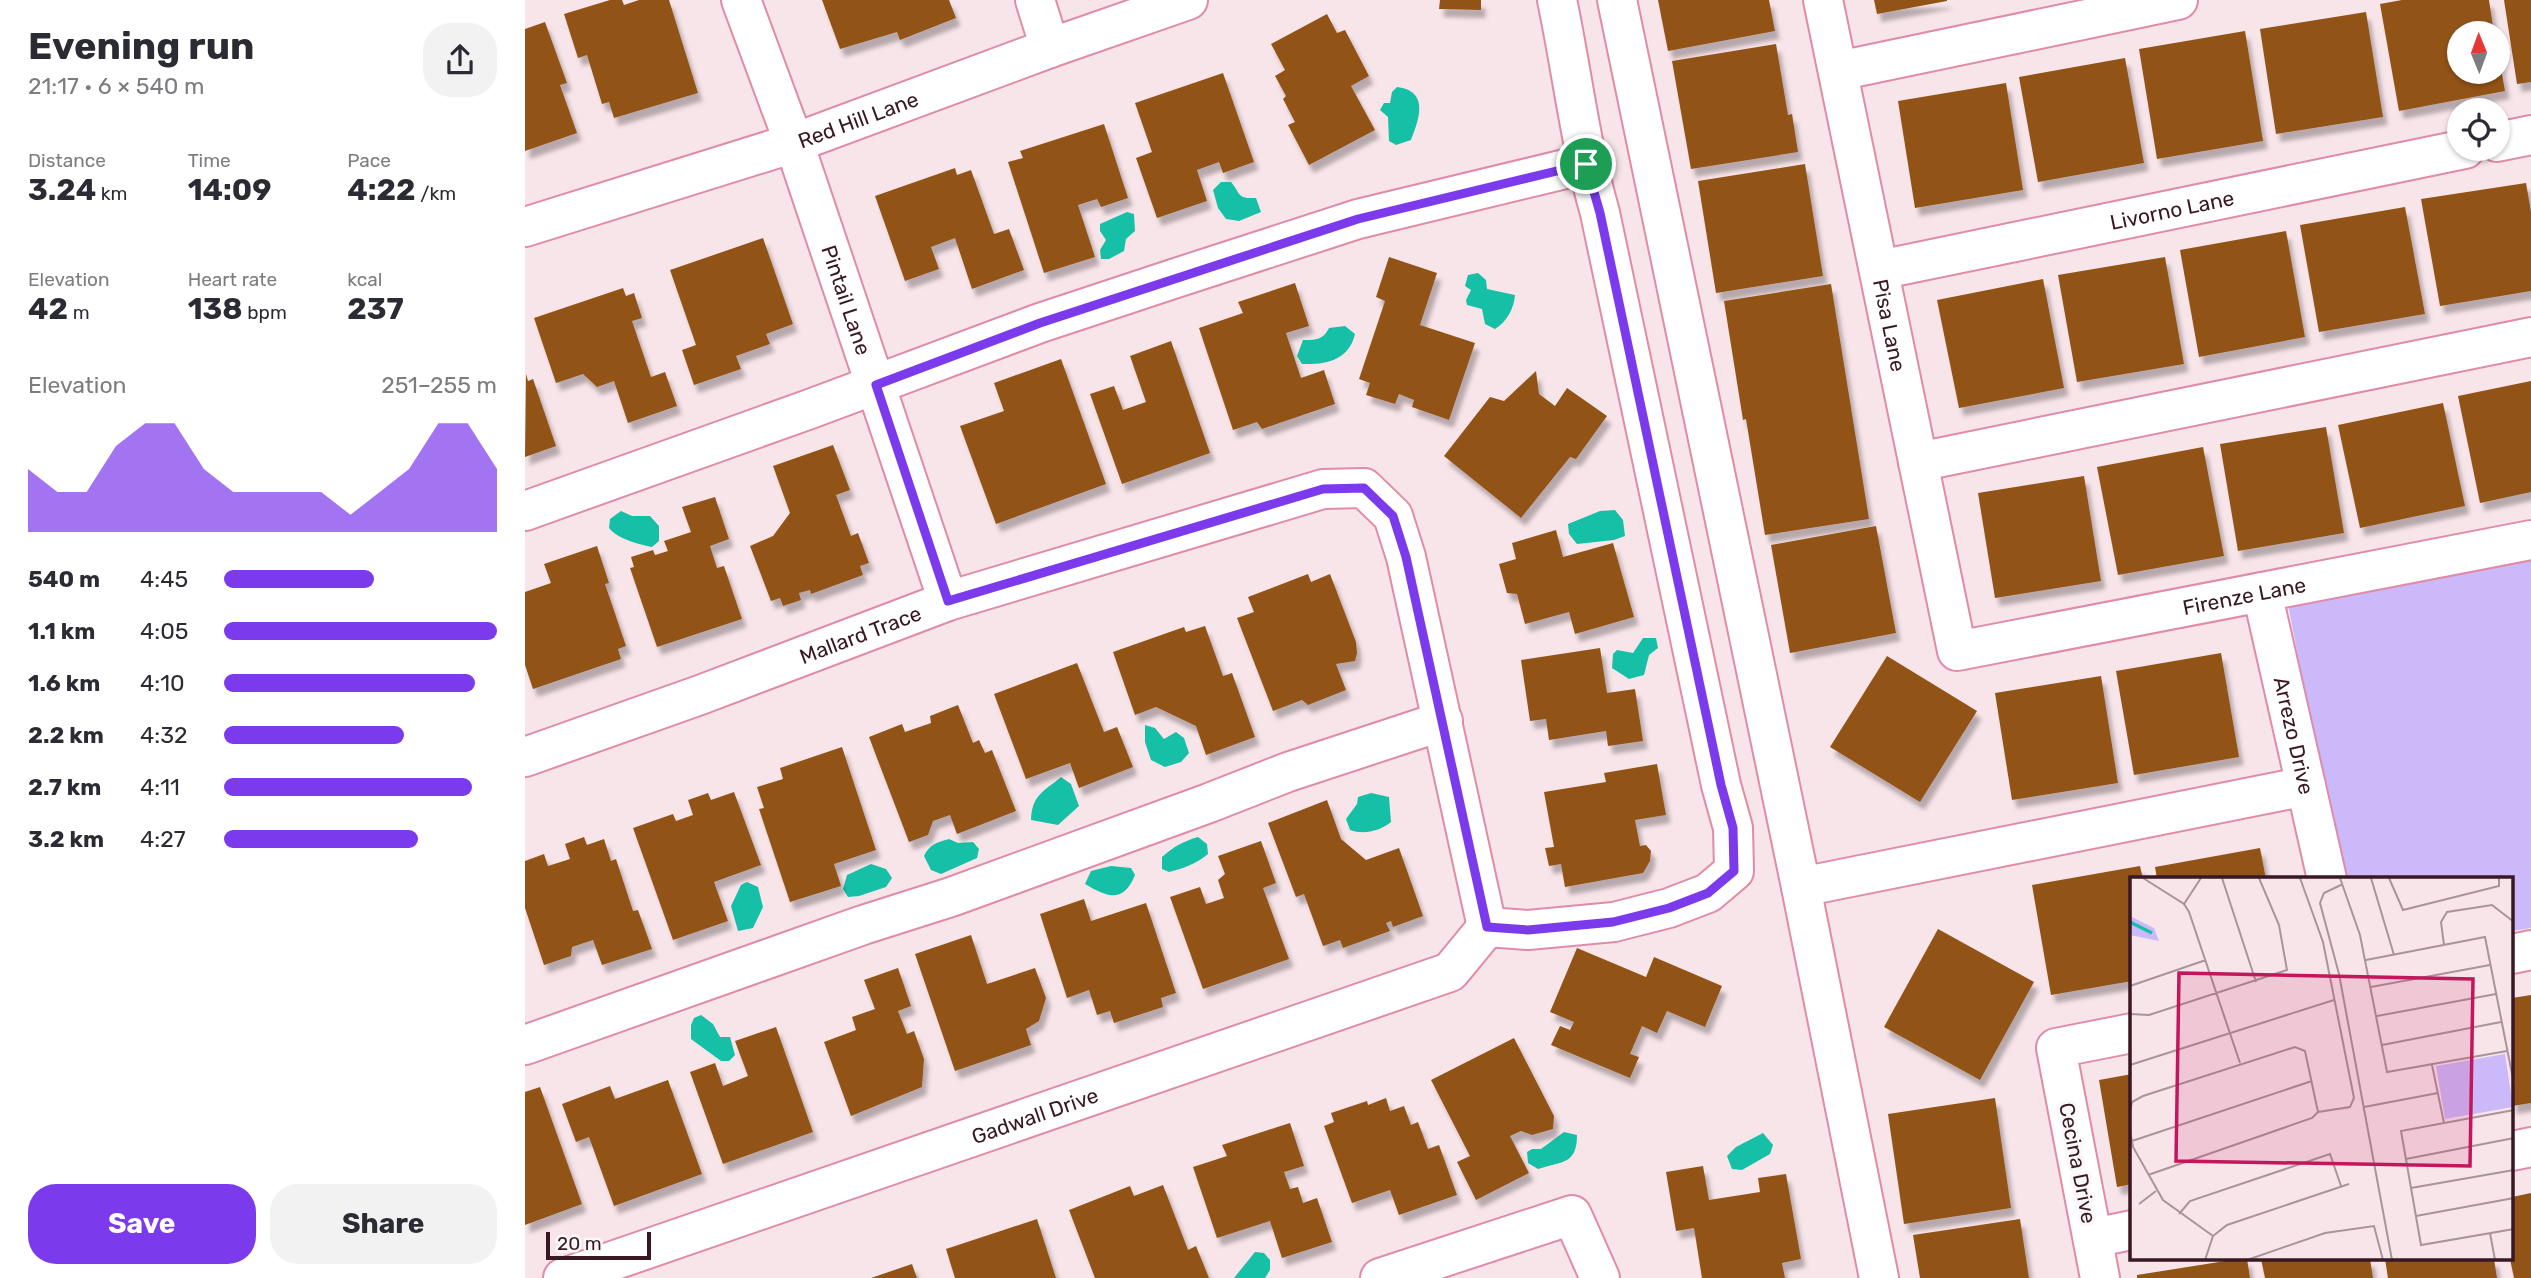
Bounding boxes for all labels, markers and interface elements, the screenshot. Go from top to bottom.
north arrow [2447,21,2509,84]
map controls [2447,21,2510,161]
text: Evening run [28,23,254,69]
button: share [423,23,497,97]
text: 21:17 · 6 × 540 m [28,72,204,100]
street label: Red Hill Lane [794,86,922,153]
button: locate [2447,98,2510,161]
pin [1556,134,1616,194]
icon: arrive [1567,145,1605,183]
text: Distance [28,149,106,172]
text: Time [188,149,231,172]
text: Pace [347,149,391,172]
text: 3.24 [28,172,96,208]
text: 14:09 [188,172,271,208]
text: 4:22 [347,172,416,208]
text: km [96,182,128,205]
text: /km [416,182,456,205]
street label: Livorno Lane [2108,185,2236,235]
street label: Pintail Lane [817,242,877,358]
text: Elevation [28,268,109,291]
text: Heart rate [188,268,277,291]
text: kcal [347,268,382,291]
street label: Pisa Lane [1868,277,1912,374]
text: 42 [28,291,68,327]
text: 138 [188,291,243,327]
text: 237 [347,291,404,327]
text: m [68,301,90,324]
text: bpm [243,301,287,324]
text: Elevation [28,371,127,399]
text: 251–255 m [381,371,497,399]
text: 540 m [28,565,100,593]
text: 4:45 [140,565,188,593]
street label: Firenze Lane [2180,571,2308,620]
street label: Mallard Trace [796,600,925,669]
text: 1.1 km [28,617,95,645]
text: 4:05 [140,617,188,645]
text: 1.6 km [28,669,100,697]
text: 4:10 [140,669,185,697]
street label: Arrezo Drive [2269,674,2320,797]
text: 2.2 km [28,721,104,749]
text: 4:32 [140,721,188,749]
text: 2.7 km [28,773,101,801]
text: 4:11 [140,773,180,801]
text: 3.2 km [28,825,104,853]
text: 4:27 [140,825,185,853]
inset map [2130,877,2513,1260]
street label: Gadwall Drive [968,1082,1101,1149]
street label: Cecina Drive [2054,1101,2102,1225]
button: Save [28,1184,256,1264]
button: Share [270,1184,497,1264]
scale bar [546,1229,651,1261]
text: 20 m [557,1232,602,1255]

